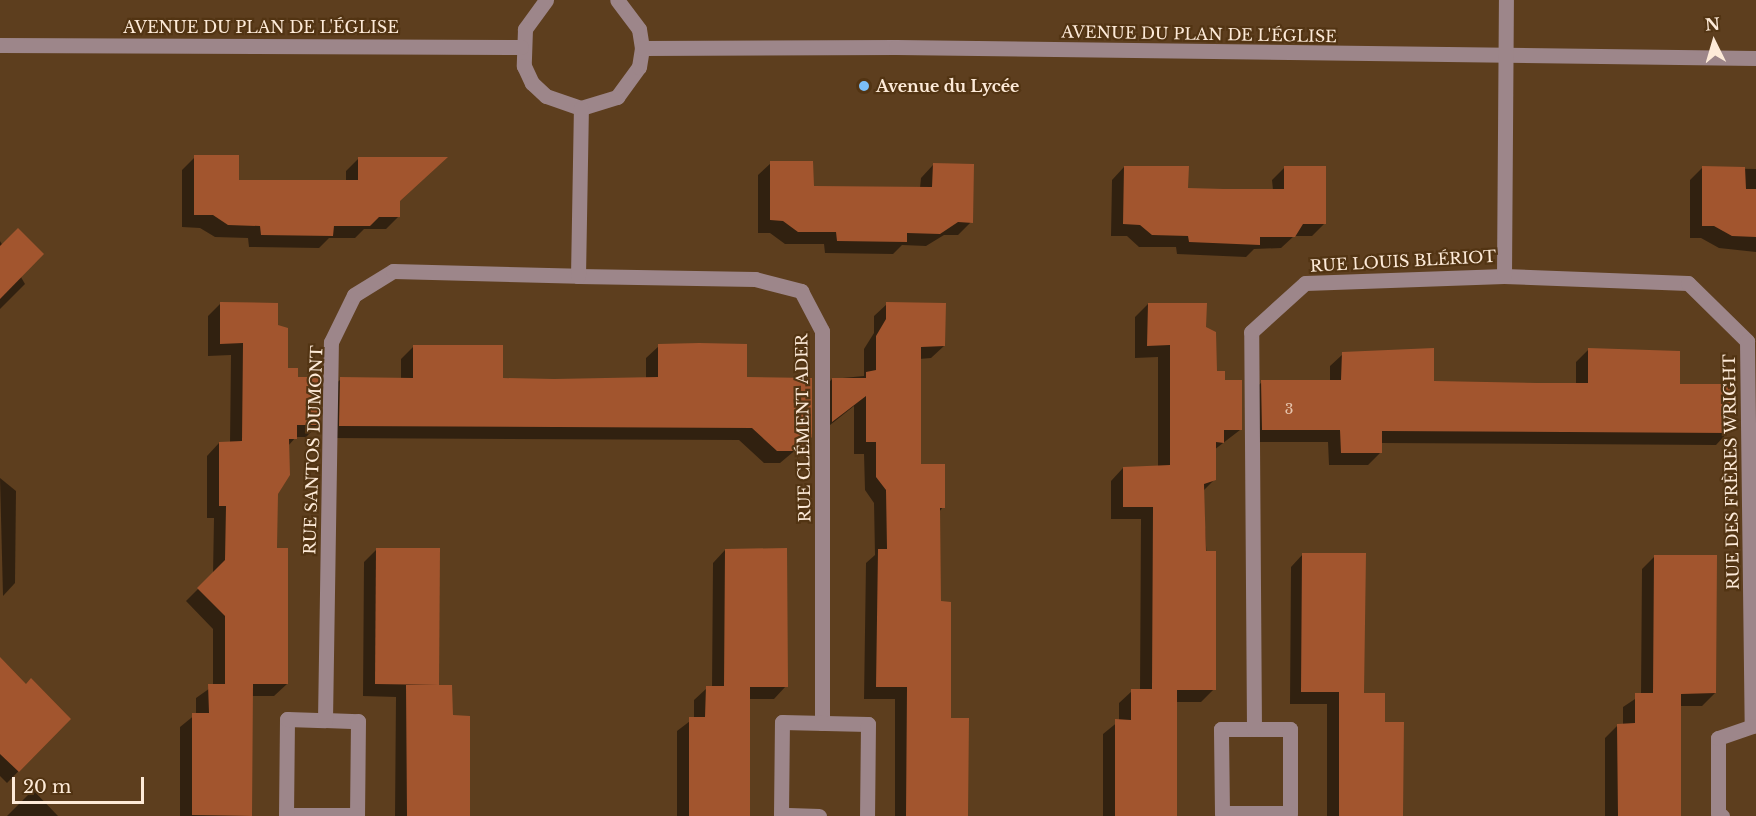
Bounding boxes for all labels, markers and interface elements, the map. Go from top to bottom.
north arrow [1684,12,1744,72]
text: N [1704,13,1721,35]
street label: AVENUE DU PLAN DE L'ÉGLISE [123,17,399,37]
street label: AVENUE DU PLAN DE L'ÉGLISE [1061,22,1337,46]
place label: Avenue du Lycée [876,76,1019,96]
marker: Avenue du Lycée [857,79,871,93]
street label: RUE LOUIS BLÉRIOT [1309,247,1497,275]
street label: RUE CLÉMENT ADER [792,333,814,523]
street label: RUE SANTOS DUMONT [300,345,326,555]
street label: RUE DES FRÈRES WRIGHT [1719,354,1743,590]
house number: 3 [1285,401,1293,417]
scale bar [15,765,147,803]
text: 20 m [23,776,71,798]

